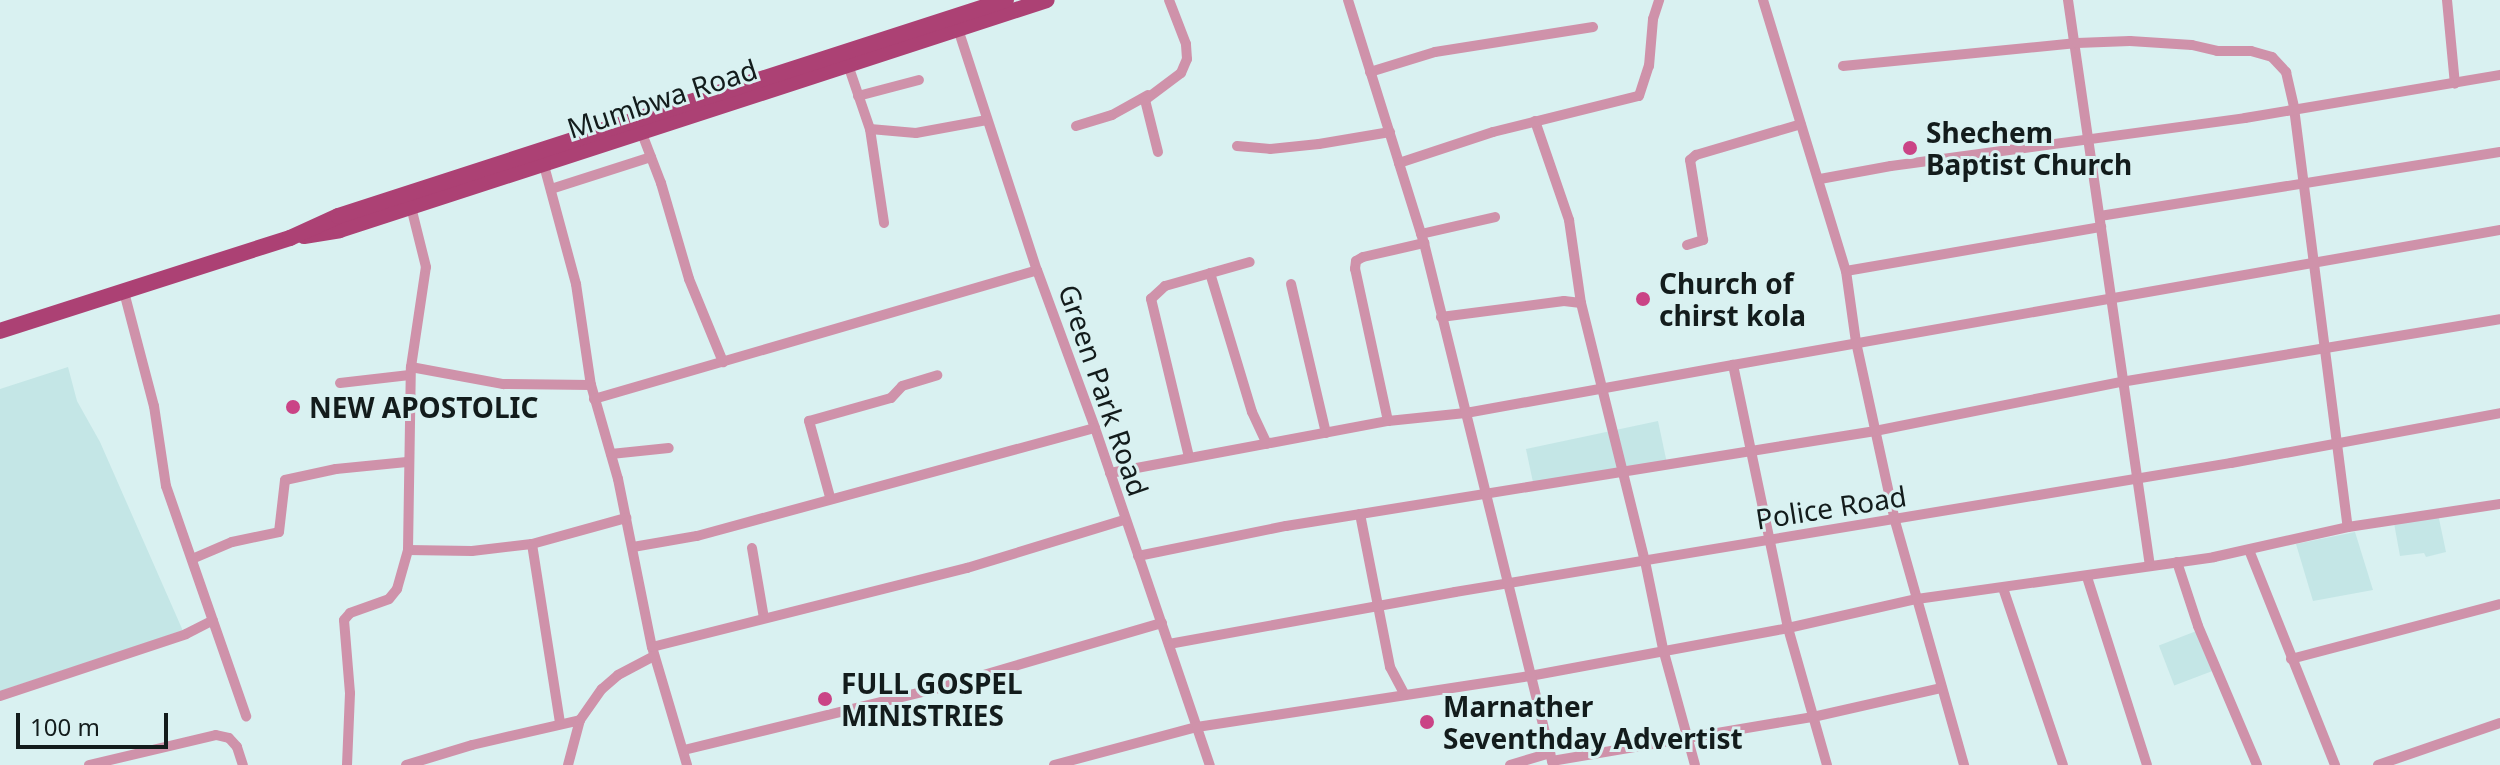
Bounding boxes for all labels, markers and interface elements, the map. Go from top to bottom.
street label: Mumbwa Road [563,51,761,145]
place label: Shechem Baptist Church [1926,115,2132,181]
marker: Shechem Baptist Church [1901,139,1919,157]
place label: Church of chirst kola [1659,266,1806,332]
street label: Green Park Road [1052,280,1156,500]
marker: Church of chirst kola [1634,290,1652,308]
place label: NEW APOSTOLIC [309,390,538,424]
marker: NEW APOSTOLIC [284,398,302,416]
street label: Police Road [1753,479,1909,535]
place label: FULL GOSPEL MINISTRIES [841,666,1023,732]
place label: Marnather Seventhday Advertist [1443,689,1743,755]
marker: FULL GOSPEL MINISTRIES [816,690,834,708]
scale bar [20,697,172,747]
text: 100 m [30,710,100,743]
marker: Marnather Seventhday Advertist [1418,713,1436,731]

